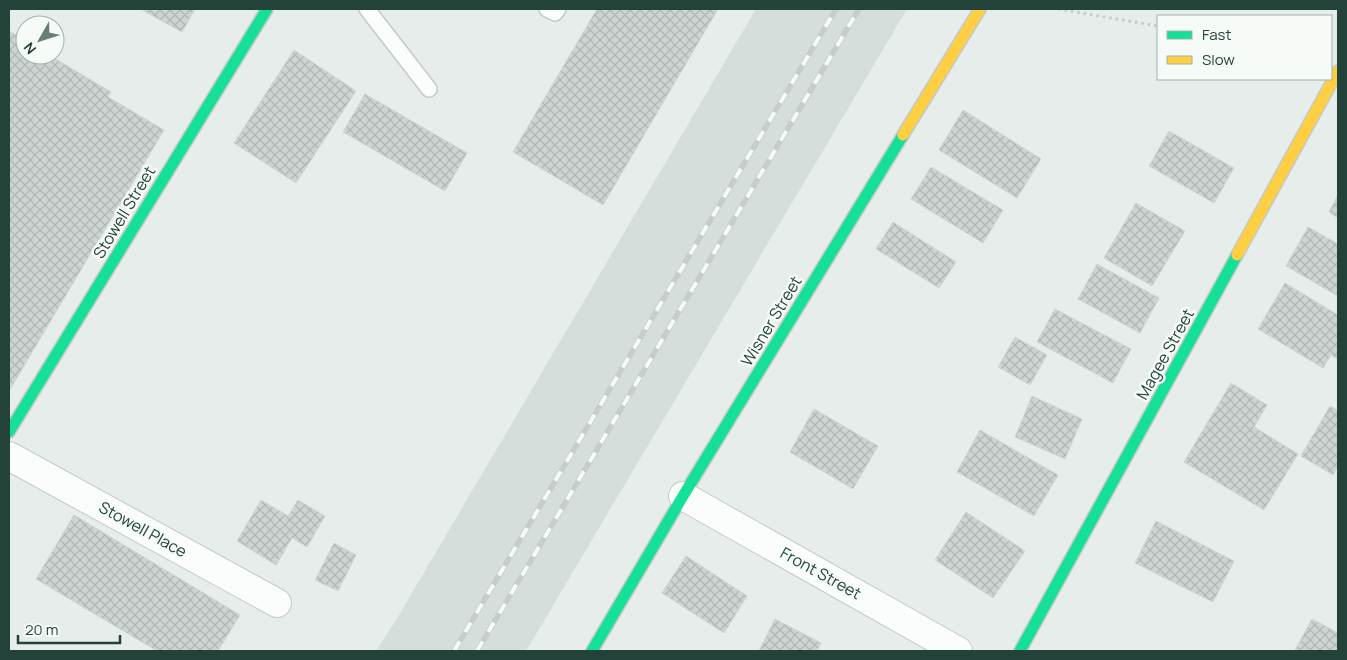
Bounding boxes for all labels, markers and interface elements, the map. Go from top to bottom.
north arrow [15,15,65,65]
legend [1157,15,1332,80]
text: Fast [1202,24,1231,45]
text: N [19,39,40,58]
text: Slow [1202,49,1235,70]
street label: Stowell Street [88,162,160,262]
street label: Wisner Street [735,272,807,370]
street label: Magee Street [1131,305,1199,403]
street label: Stowell Place [95,496,191,562]
street label: Front Street [777,542,865,604]
scale bar [18,612,120,644]
text: 20 m [25,619,58,640]

